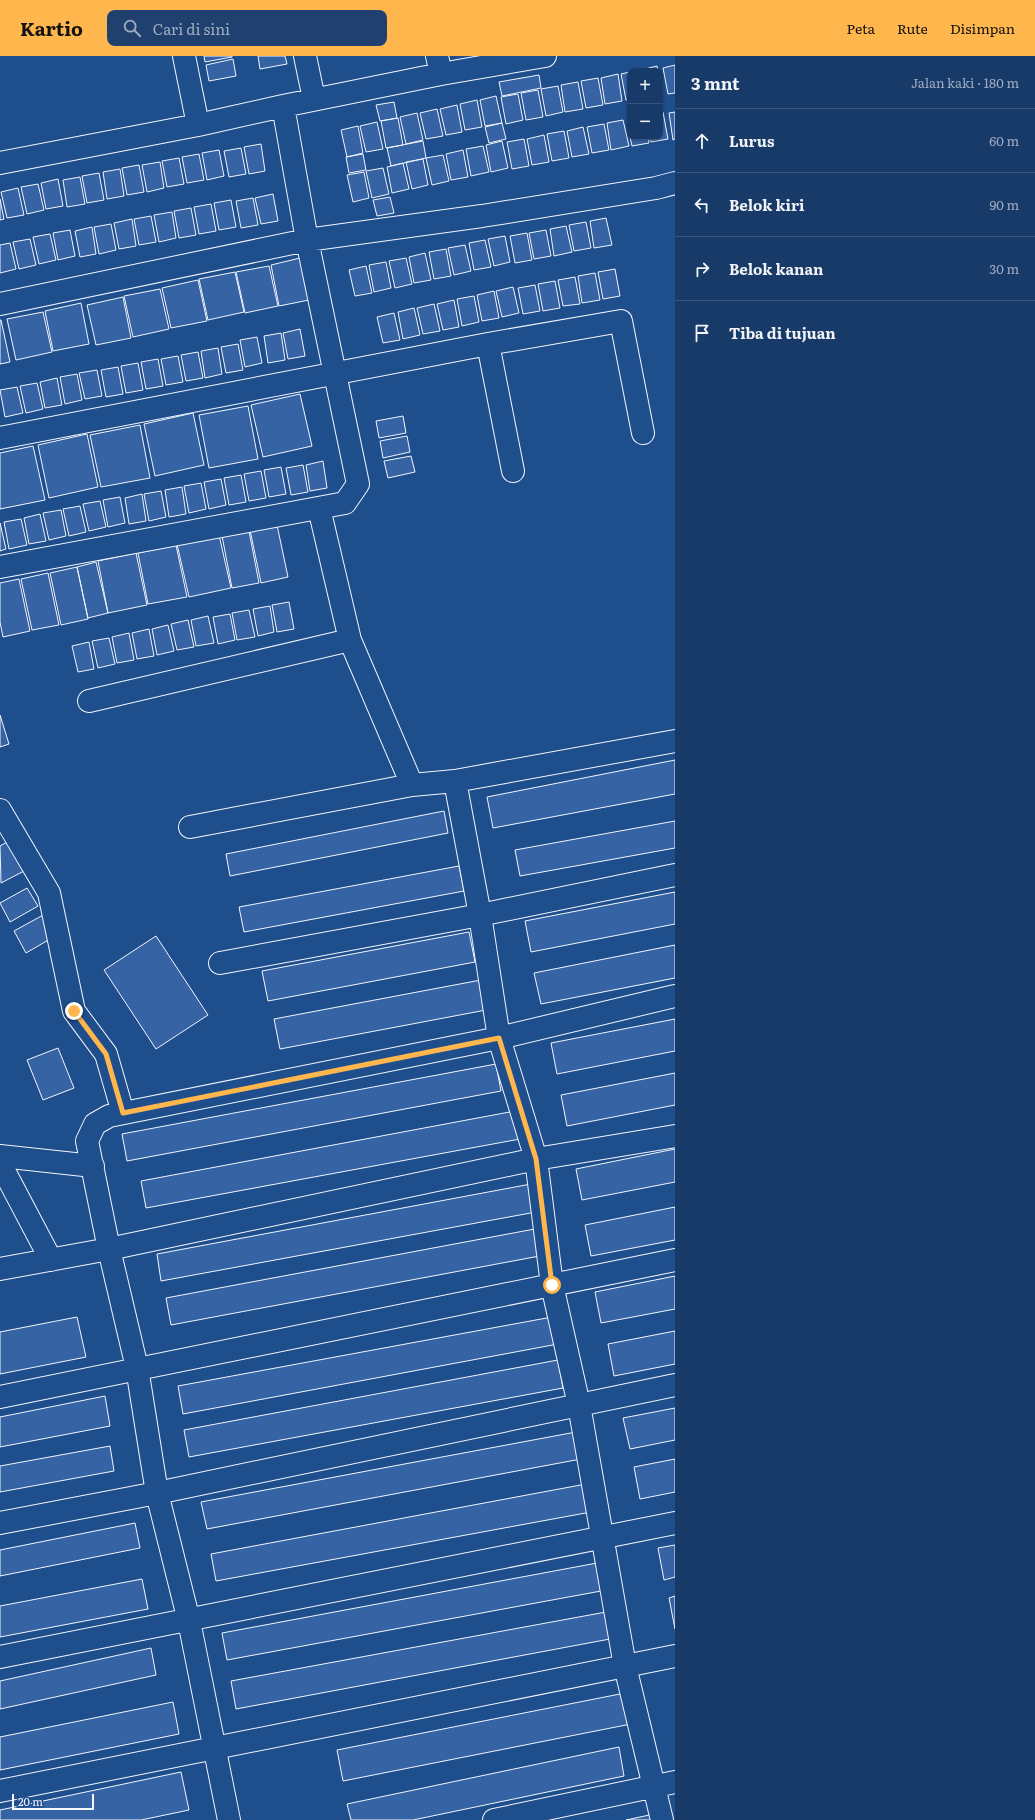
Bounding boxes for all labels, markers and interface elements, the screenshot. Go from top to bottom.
search box [107,10,387,46]
text: Kartio [20,14,83,42]
icon: search [121,17,143,39]
text: Cari di sini [153,17,230,40]
text: Peta [846,18,875,38]
text: Rute [897,18,928,38]
text: Disimpan [950,18,1015,38]
map controls [627,68,663,140]
button: + [627,68,663,104]
text: 3 mnt [691,70,740,95]
text: Jalan kaki · 180 m [911,73,1019,92]
button: − [627,104,663,140]
text: Lurus [729,129,774,152]
icon: ahead [691,130,713,152]
text: 60 m [989,131,1019,150]
text: Belok kiri [729,193,805,216]
icon: left [691,194,713,216]
text: 90 m [989,195,1019,214]
text: Belok kanan [729,257,823,280]
icon: right [691,258,713,280]
text: 30 m [989,259,1019,278]
text: Tiba di tujuan [729,321,836,344]
icon: arrive [691,322,713,344]
route end [65,1002,83,1020]
route start [543,1276,561,1294]
scale bar [12,1792,94,1811]
text: 20 m [18,1793,43,1809]

